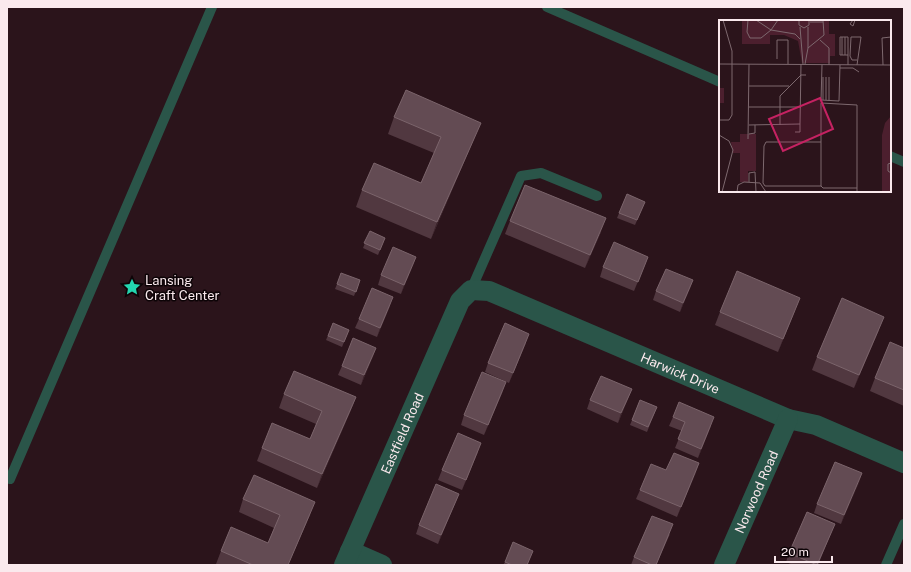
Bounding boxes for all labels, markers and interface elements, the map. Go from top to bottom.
inset map [719,20,891,192]
place label: Lansing Craft Center [145,273,220,303]
place icon: Lansing Craft Center [122,277,142,297]
street label: Harwick Drive [638,350,722,397]
street label: Eastfield Road [378,390,427,476]
street label: Norwood Road [732,448,781,536]
scale bar [775,538,832,564]
text: 20 m [781,545,809,559]

